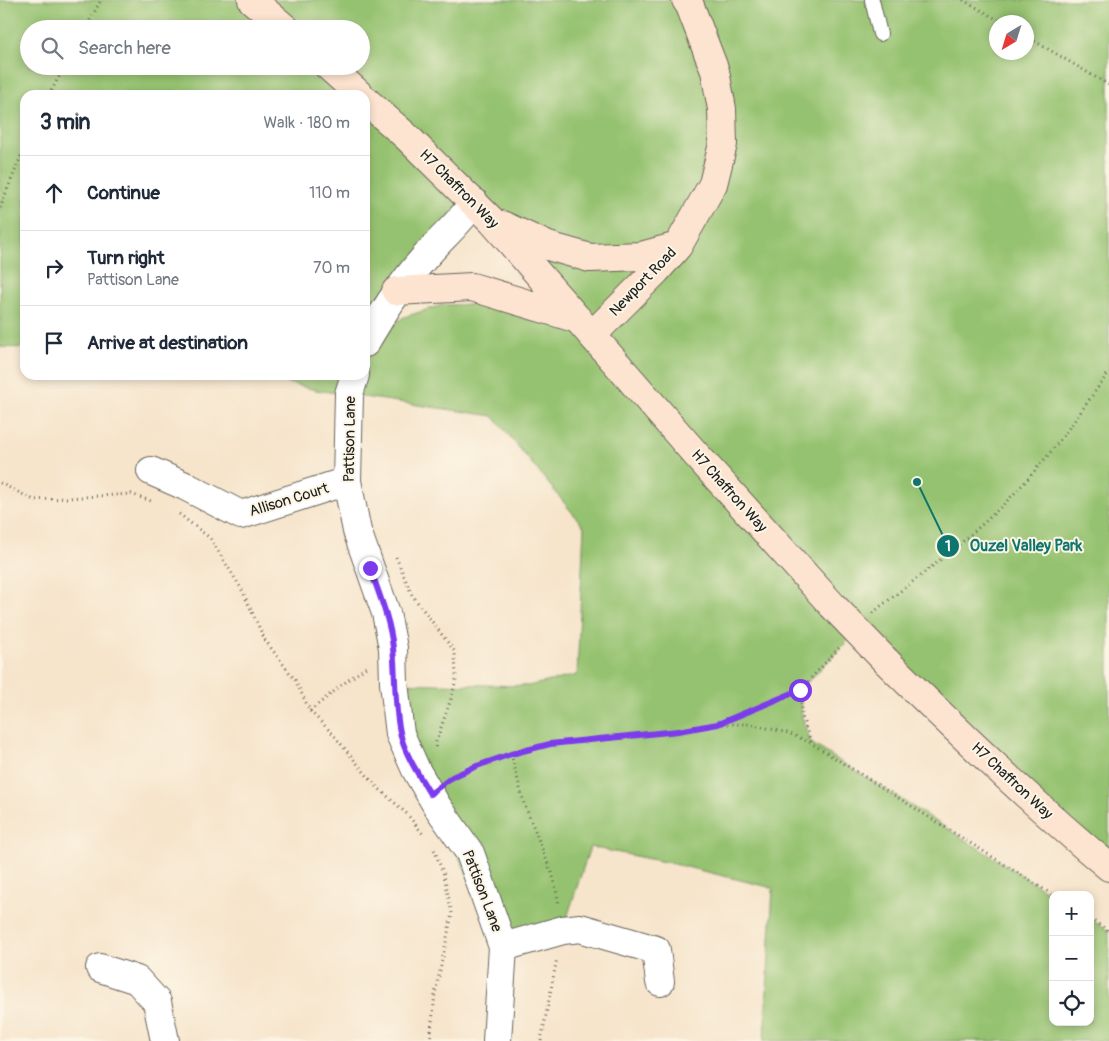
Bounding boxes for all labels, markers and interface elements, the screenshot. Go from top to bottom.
north arrow [989,15,1034,60]
search box [20,20,370,75]
icon: search [38,34,66,62]
text: Search here [78,36,171,60]
text: 3 min [40,109,90,136]
text: Walk · 180 m [263,113,350,133]
street label: H7 Chaffron Way [415,145,503,233]
icon: ahead [40,179,68,207]
text: Continue [87,181,160,205]
text: 110 m [309,183,350,203]
street label: Newport Road [605,244,681,320]
text: Turn right [87,246,165,270]
icon: right [40,254,68,282]
text: 70 m [313,258,350,278]
text: Pattison Lane [87,270,179,290]
icon: arrive [40,329,68,357]
text: Arrive at destination [87,331,248,355]
street label: Pattison Lane [340,395,360,482]
street label: H7 Chaffron Way [687,446,771,537]
street label: Allison Court [247,479,332,521]
callout: Ouzel Valley Park [935,530,1093,561]
text: Ouzel Valley Park [970,536,1083,556]
text: 1 [945,537,951,556]
route end [359,557,382,580]
route start [789,679,812,702]
street label: H7 Chaffron Way [967,738,1057,824]
street label: Pattison Lane [458,847,507,935]
map controls [1049,891,1094,1026]
button: + [1049,891,1094,936]
button: − [1049,936,1094,981]
button: locate [1049,981,1094,1026]

